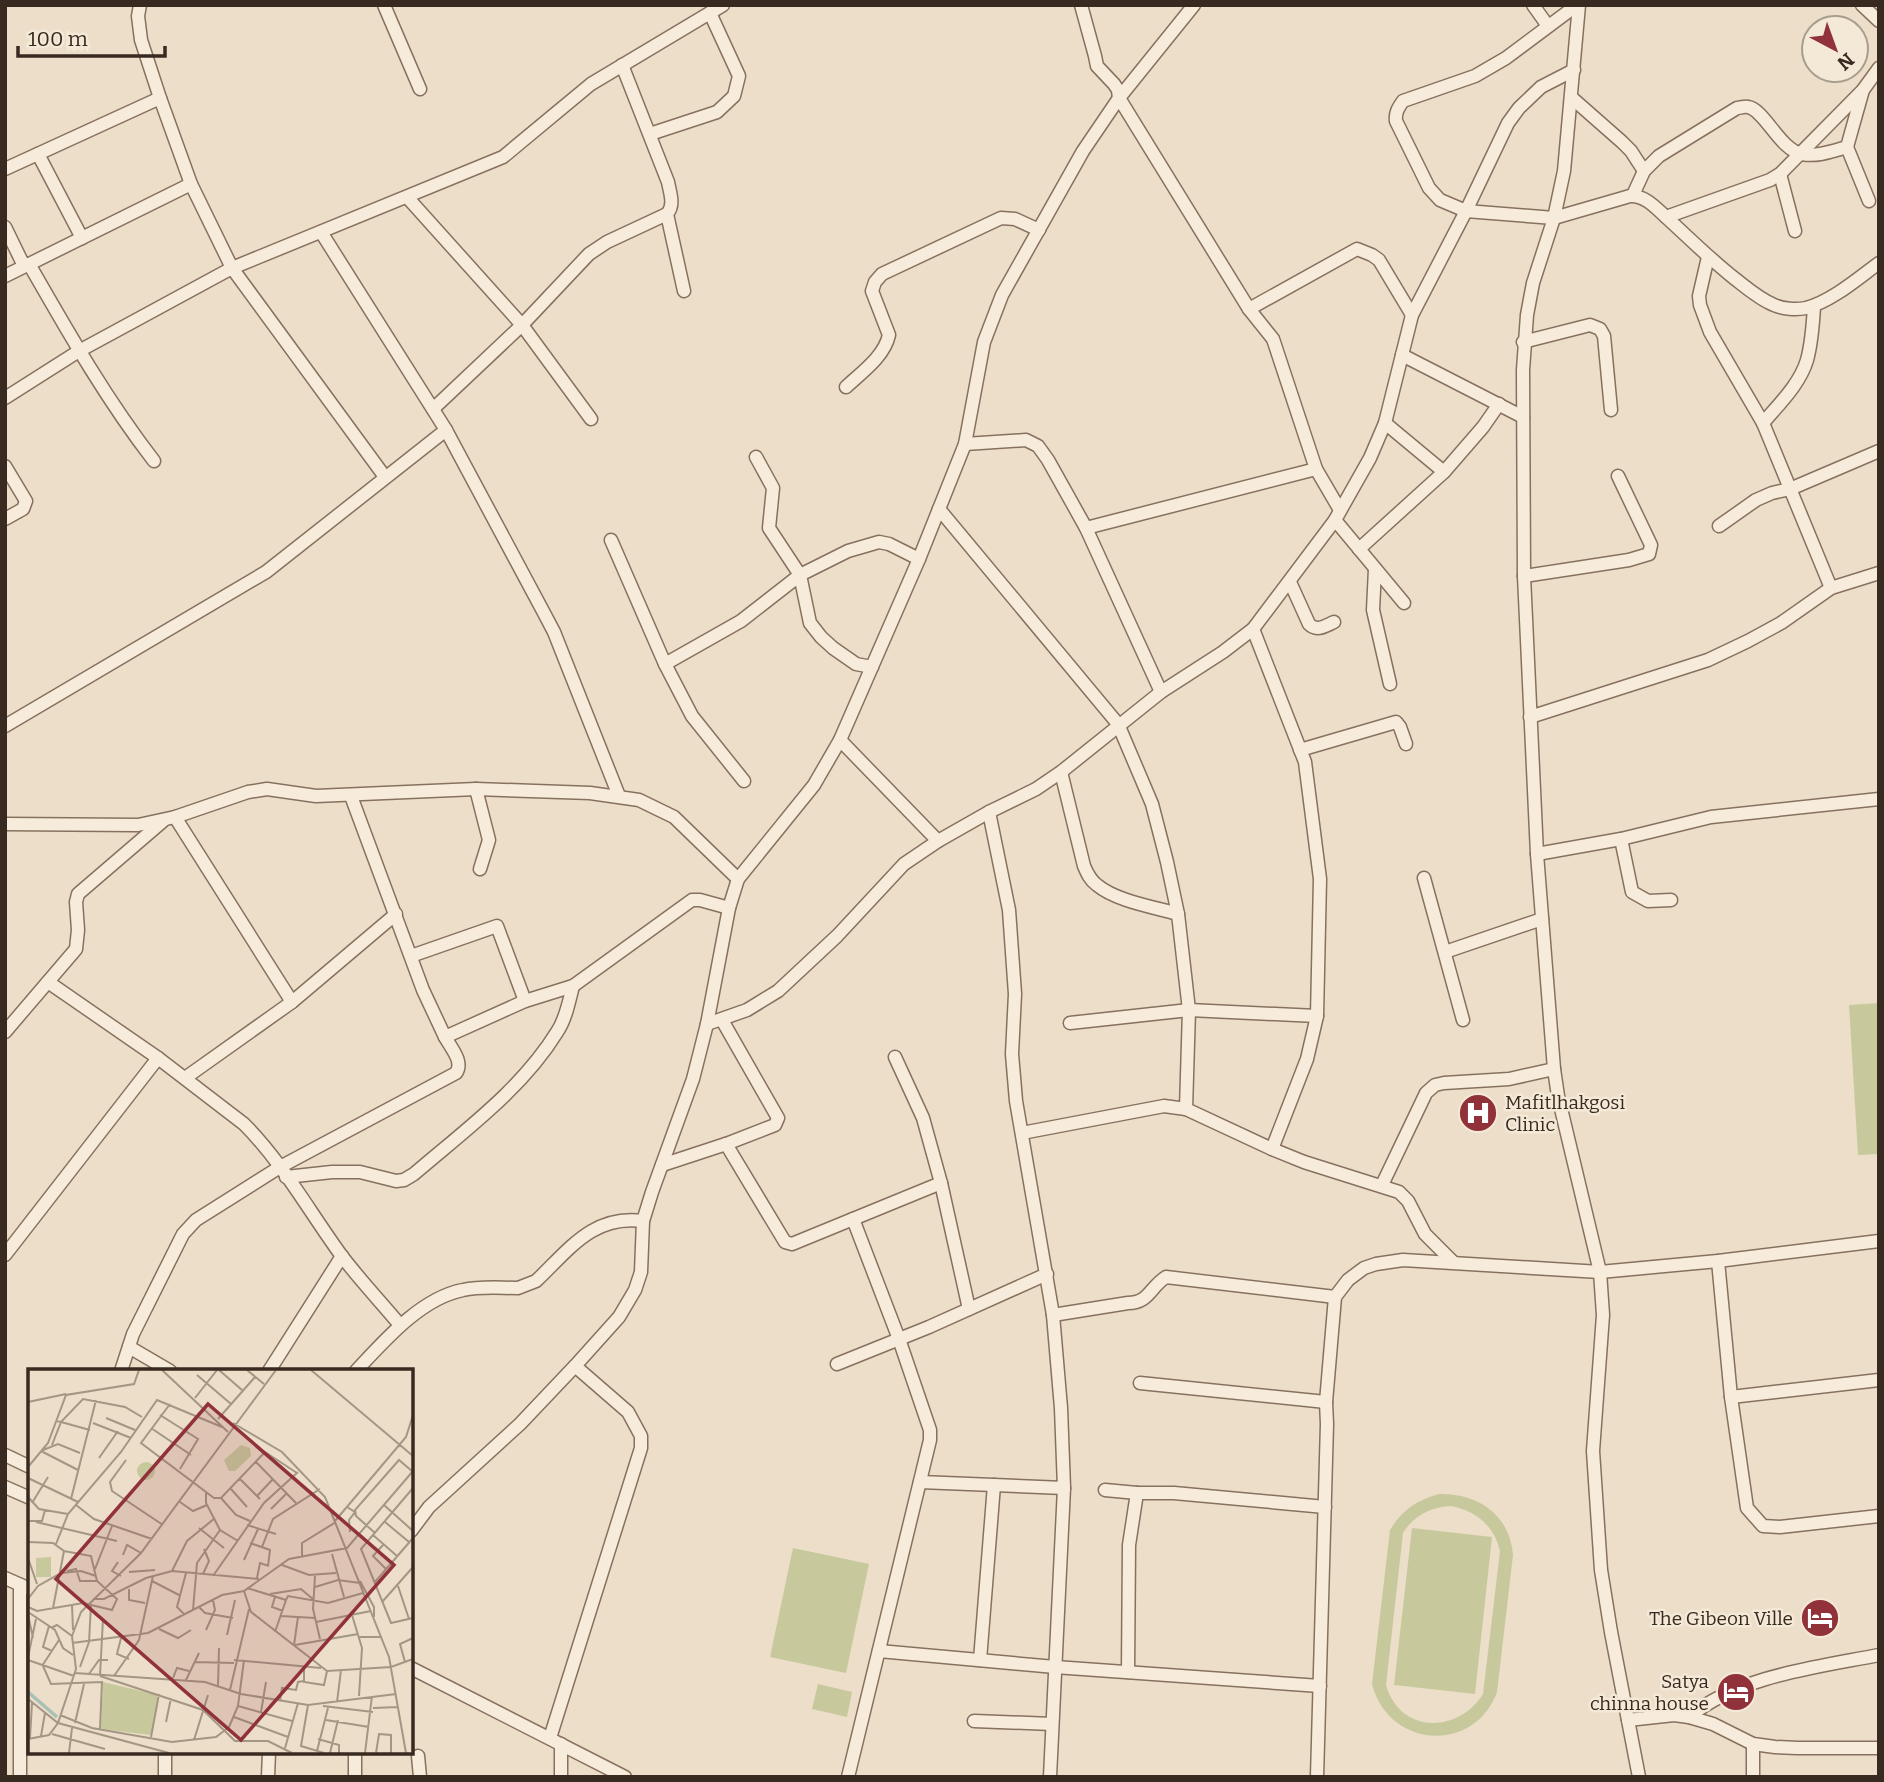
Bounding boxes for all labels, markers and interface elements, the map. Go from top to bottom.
scale bar [18,14,164,58]
north arrow [1800,14,1870,84]
text: 100 m [28,26,88,52]
text: N [1832,48,1859,75]
place label: Mafitlhakgosi Clinic [1505,1091,1625,1136]
hospital icon: Mafitlhakgosi Clinic [1457,1092,1499,1134]
inset map [28,1369,413,1754]
hotel icon: The Gibeon Ville [1799,1597,1841,1639]
place label: The Gibeon Ville [1649,1607,1793,1630]
place label: Satya chinna house [1590,1670,1710,1715]
hotel icon: Satya chinna house [1715,1671,1757,1713]

